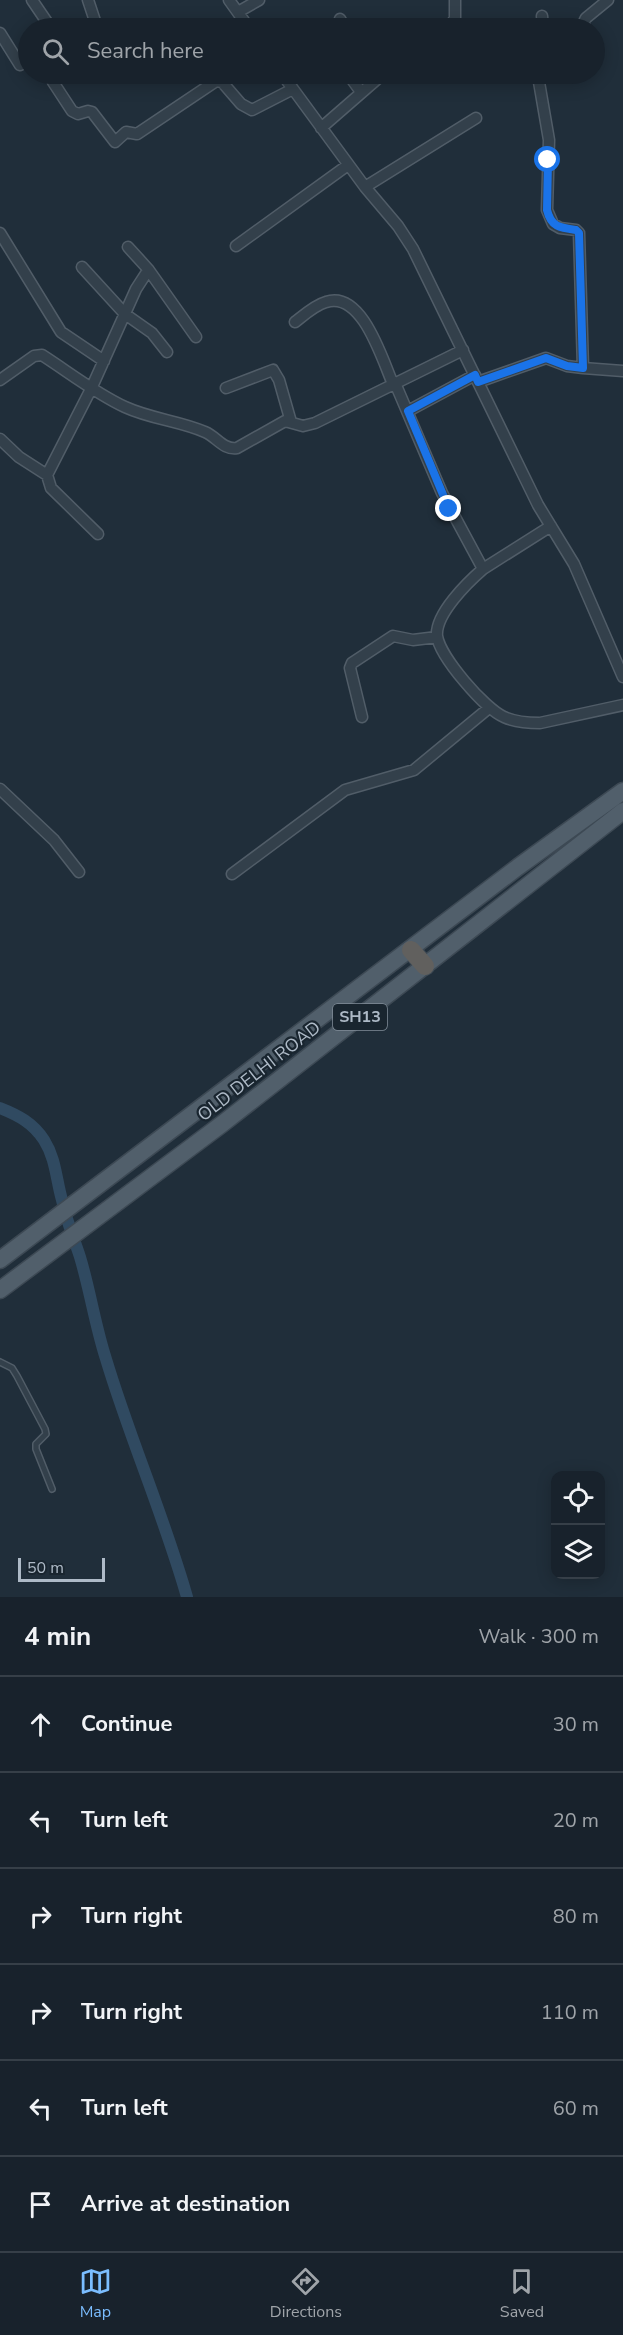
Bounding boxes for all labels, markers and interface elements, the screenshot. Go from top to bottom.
search box [18,18,605,84]
icon: search [39,35,72,68]
text: Search here [87,36,204,66]
route start [534,146,560,172]
route end [435,495,461,521]
road number: SH13 [333,1004,387,1030]
street label: OLD DELHI ROAD [192,1015,326,1127]
map controls [551,1471,605,1579]
button: locate [551,1471,605,1525]
button: layers [551,1525,605,1579]
scale bar [18,1555,105,1582]
text: 50 m [27,1557,64,1579]
text: 4 min [24,1619,91,1654]
text: Walk · 300 m [479,1623,599,1650]
icon: ahead [24,1708,57,1741]
text: Continue [81,1709,172,1739]
text: 30 m [553,1711,599,1738]
icon: left [24,1804,57,1837]
text: Turn left [81,1805,168,1835]
text: 20 m [553,1807,599,1834]
icon: right [24,1900,57,1933]
text: Turn right [81,1901,182,1931]
text: 80 m [553,1903,599,1930]
icon: right [24,1996,57,2029]
text: Turn right [81,1997,182,2027]
text: 110 m [541,1999,599,2026]
icon: left [24,2092,57,2125]
text: Turn left [81,2093,168,2123]
text: 60 m [553,2095,599,2122]
icon: arrive [24,2188,57,2221]
text: Arrive at destination [81,2189,290,2219]
tab: Map [79,2265,112,2323]
tab: Directions [270,2265,342,2323]
tab: Saved [500,2265,544,2323]

